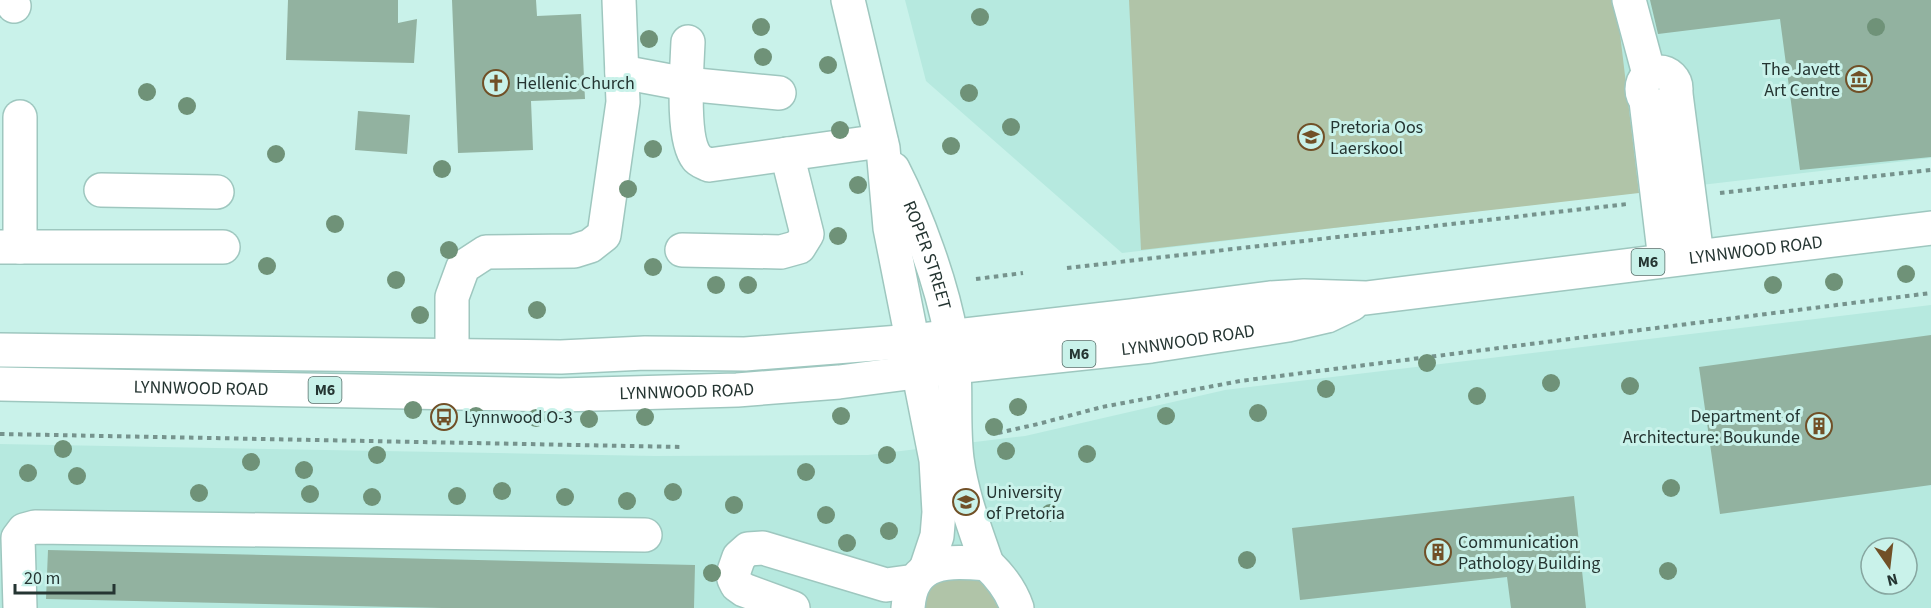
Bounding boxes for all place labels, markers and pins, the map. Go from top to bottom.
place label: The Javett Art Centre [1761,57,1840,103]
museum icon: The Javett Art Centre [1844,64,1874,94]
church icon: Hellenic Church [481,68,511,98]
place label: Hellenic Church [516,71,635,96]
place label: Pretoria Oos Laerskool [1330,115,1423,161]
school or university icon: Pretoria Oos Laerskool [1296,122,1326,152]
bus stop icon: Lynnwood O-3 [429,402,459,432]
place label: Department of Architecture: Boukunde [1623,404,1801,450]
place label: Lynnwood O-3 [464,405,573,430]
building icon: Department of Architecture: Boukunde [1804,411,1834,441]
place label: University of Pretoria [986,480,1065,526]
school or university icon: University of Pretoria [951,487,981,517]
place label: Communication Pathology Building [1458,530,1600,576]
building icon: Communication Pathology Building [1423,537,1453,567]

